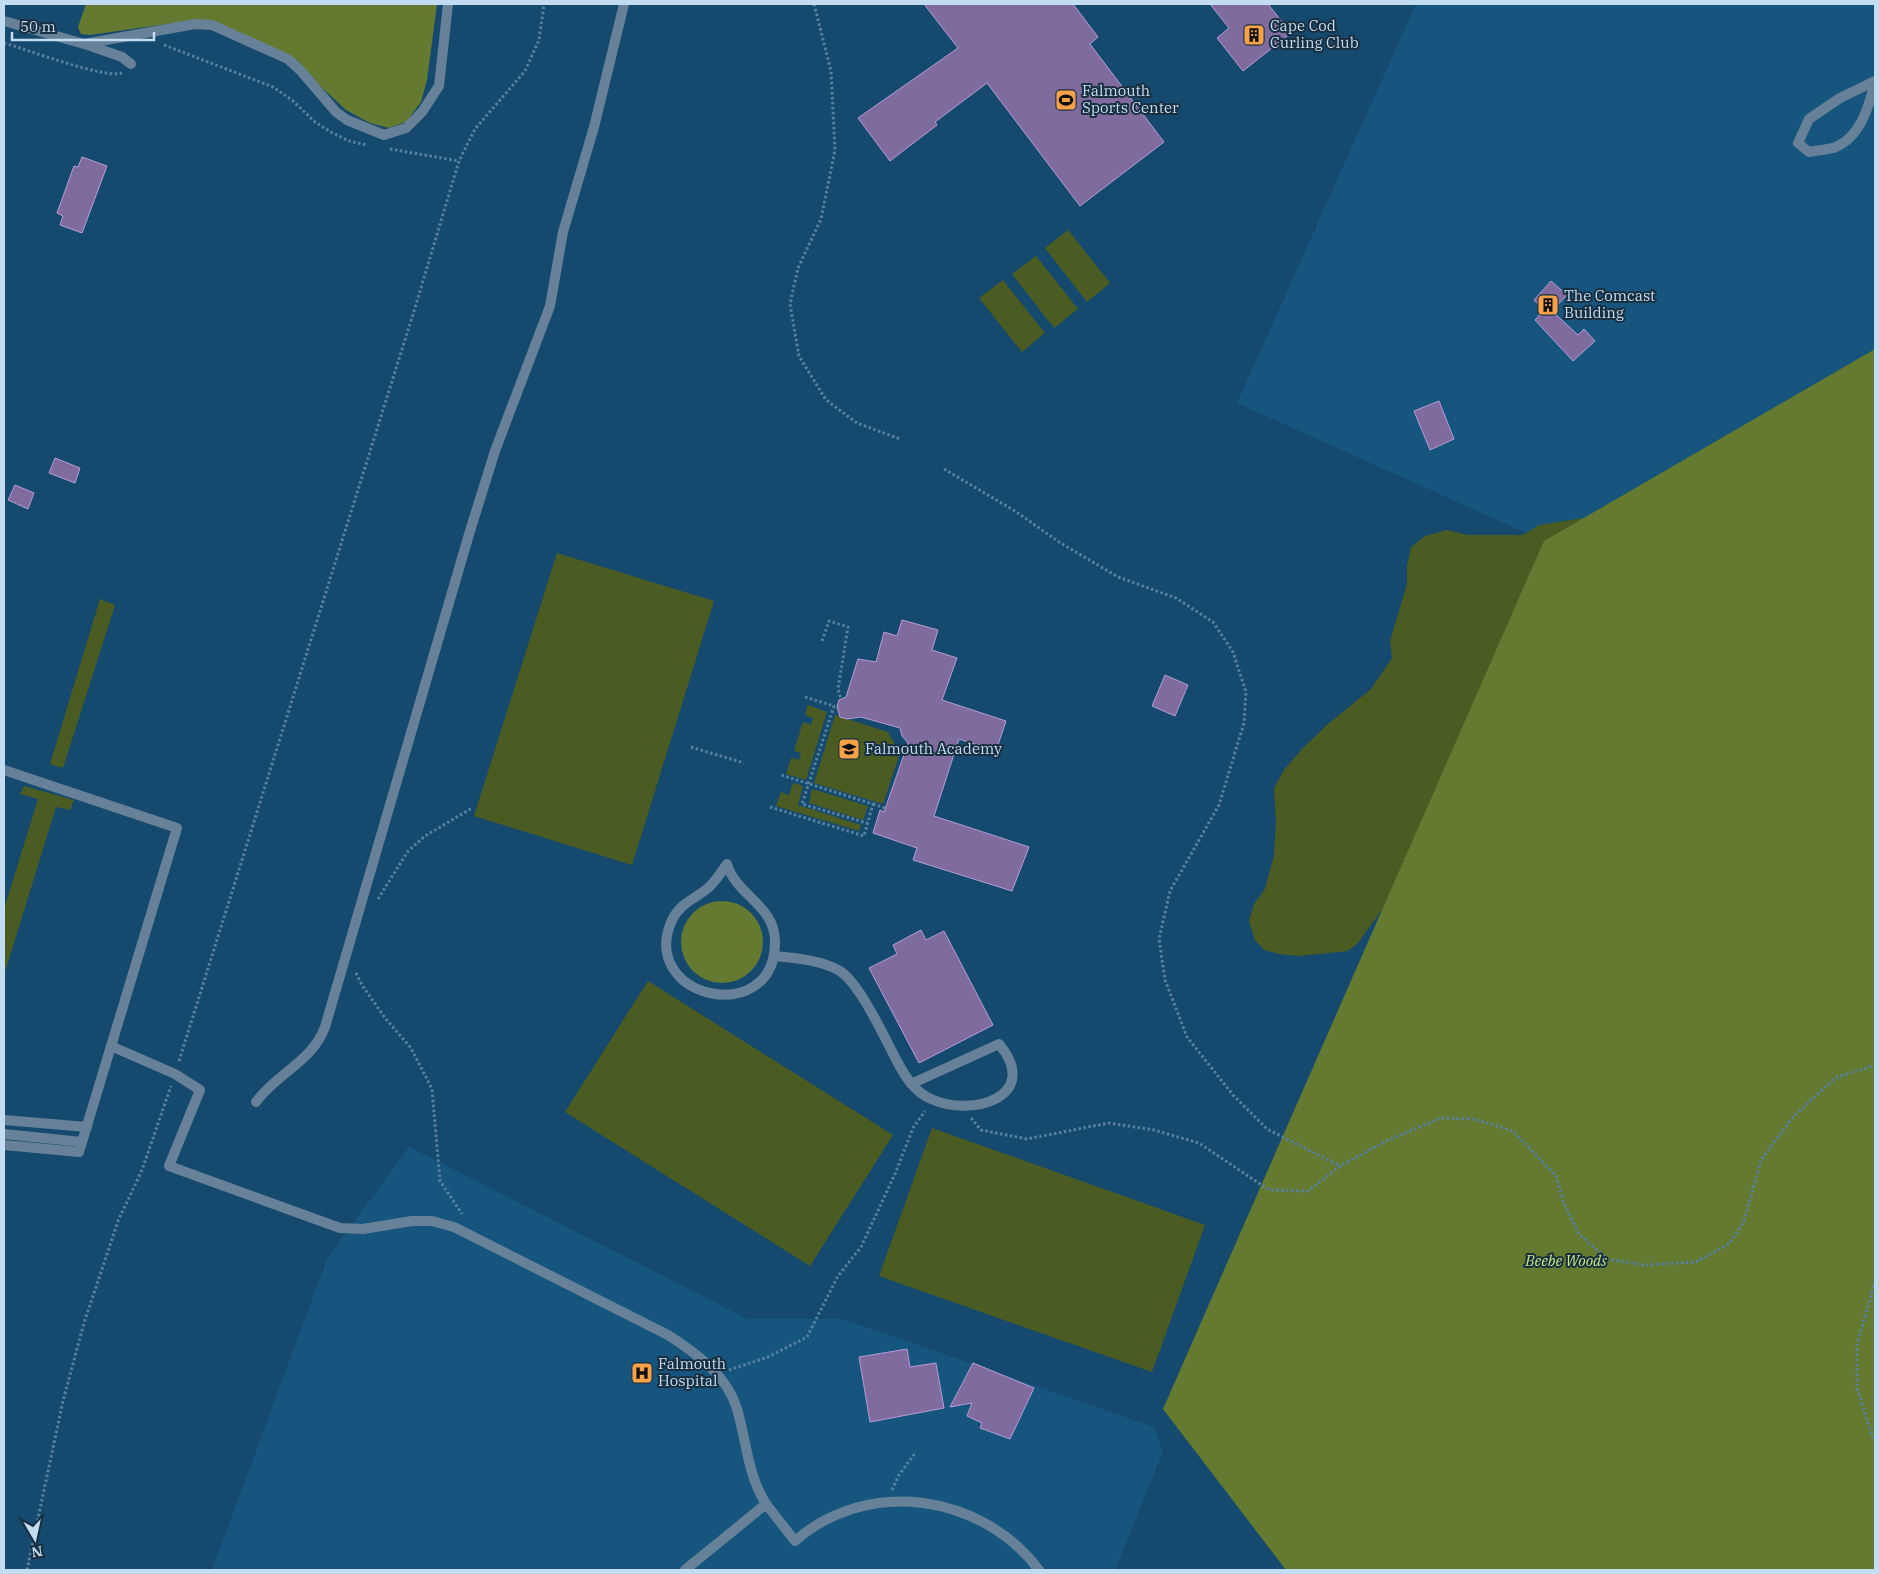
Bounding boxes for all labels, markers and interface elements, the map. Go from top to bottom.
scale bar [12,10,155,42]
place label: Cape Cod Curling Club [1270,16,1359,52]
text: 50 m [20,17,56,36]
building icon: Cape Cod Curling Club [1242,23,1266,47]
place label: Falmouth Sports Center [1082,81,1179,117]
sports icon: Falmouth Sports Center [1054,88,1078,112]
place label: The Comcast Building [1564,286,1655,322]
building icon: The Comcast Building [1536,293,1560,317]
school or university icon: Falmouth Academy [837,737,861,761]
place label: Falmouth Academy [865,739,1002,758]
park label: Beebe Woods [1524,1251,1607,1270]
place label: Falmouth Hospital [658,1354,726,1390]
hospital icon: Falmouth Hospital [630,1361,654,1385]
north arrow [10,1514,60,1564]
text: N [30,1542,44,1562]

